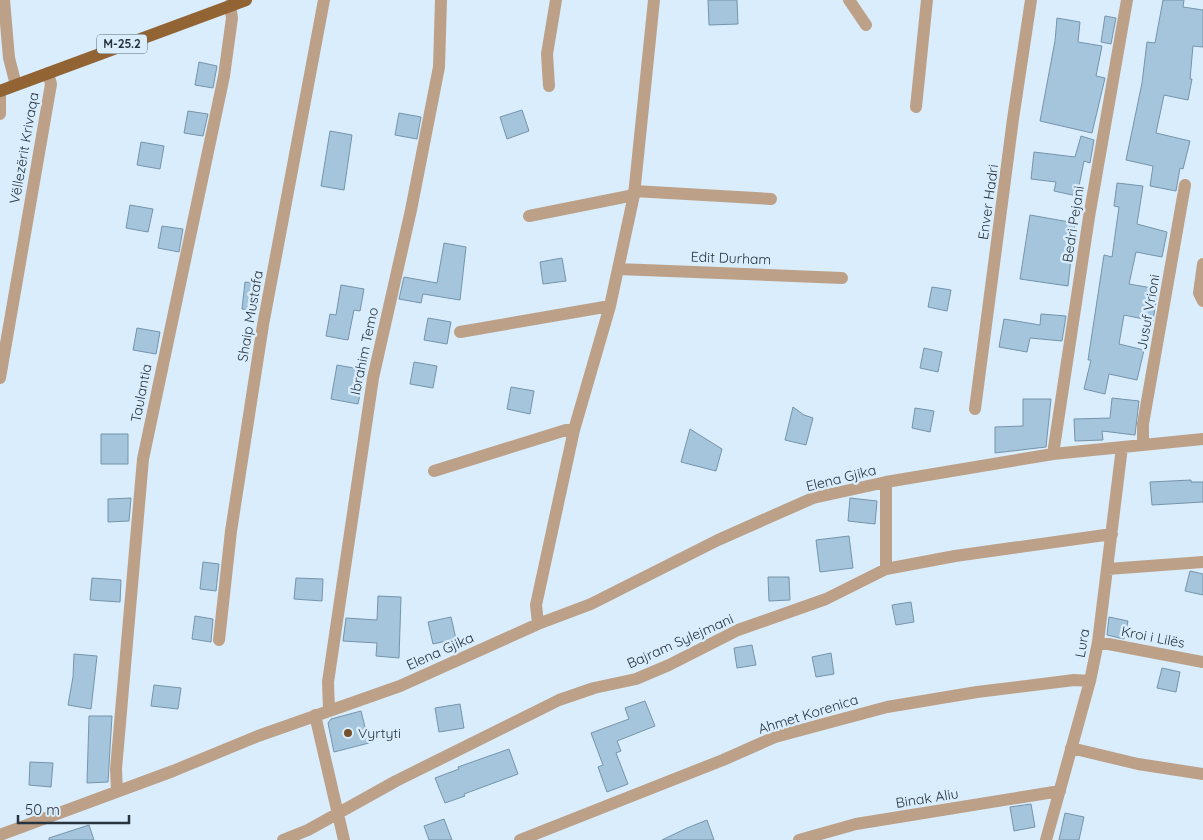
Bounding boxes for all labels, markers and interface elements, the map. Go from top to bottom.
road number: M-25.2 [97,34,147,54]
street label: Vëllezërit Krivaqa [5,91,43,205]
street label: Enver Hadri [974,163,1002,241]
street label: Bedri Pejani [1058,184,1088,264]
street label: Edit Durham [690,248,772,268]
street label: Shaip Mustafa [233,269,267,363]
street label: Jusuf Vrioni [1133,273,1163,351]
street label: Ibrahim Temo [346,306,382,396]
street label: Taulantia [126,362,156,424]
street label: Elena Gjika [804,461,878,495]
street label: Bajram Sylejmani [624,609,736,673]
street label: Kroi i Lilës [1120,622,1186,652]
street label: Lura [1071,627,1093,659]
street label: Elena Gjika [404,628,476,674]
street label: Ahmet Korenica [756,690,860,738]
place label: Vyrtyti [358,724,401,742]
marker: Vyrtyti [342,727,354,739]
street label: Binak Aliu [894,784,960,812]
scale bar [18,792,129,824]
text: 50 m [25,800,60,819]

